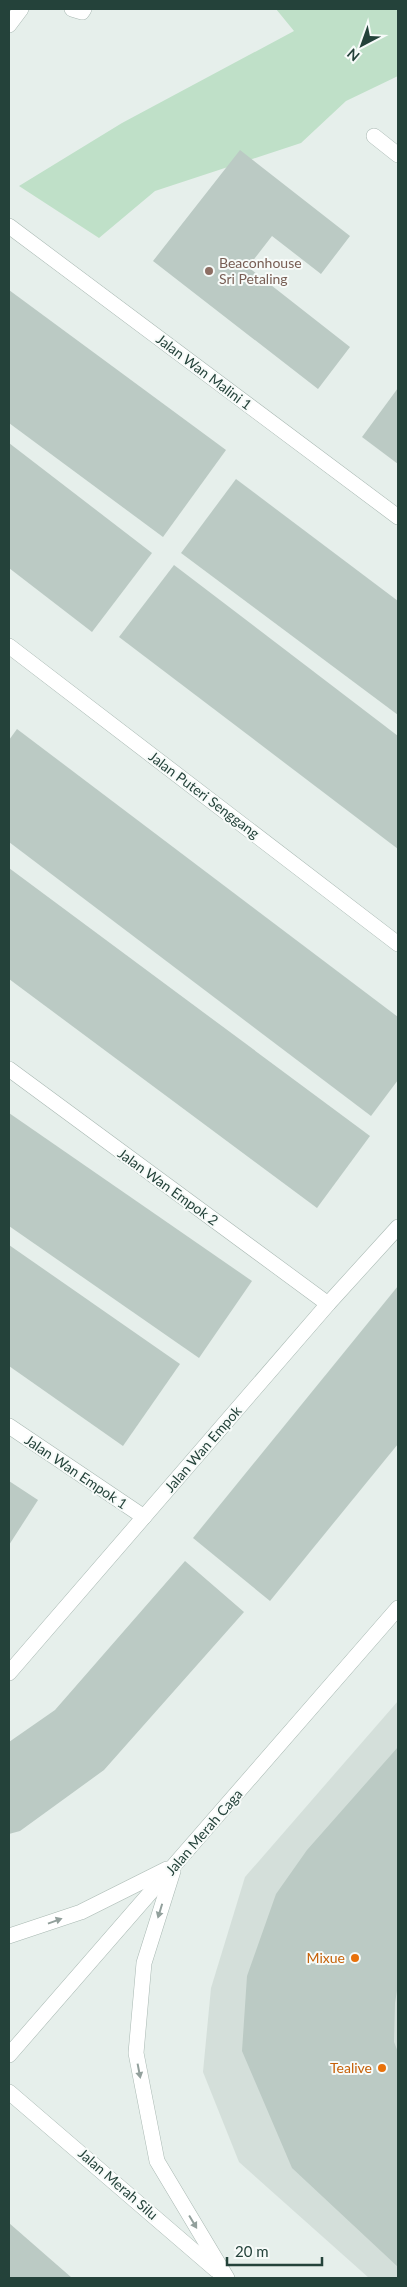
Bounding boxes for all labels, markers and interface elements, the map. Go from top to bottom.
north arrow [337,20,387,70]
text: N [343,45,363,65]
place label: Beaconhouse Sri Petaling [219,254,302,287]
marker: Beaconhouse Sri Petaling [203,265,215,277]
street label: Jalan Wan Malini 1 [153,330,256,413]
street label: Jalan Puteri Senggang [146,747,263,842]
street label: Jalan Wan Empok 2 [115,1144,222,1229]
street label: Jalan Wan Empok [161,1402,245,1495]
street label: Jalan Wan Empok 1 [22,1431,131,1512]
street label: Jalan Merah Caga [162,1785,246,1878]
one-way arrow [156,1904,164,1919]
one-way arrow [48,1917,63,1925]
place label: Mixue [307,1949,345,1966]
marker: Mixue [349,1952,361,1964]
place label: Tealive [330,2059,372,2076]
marker: Tealive [376,2062,388,2074]
one-way arrow [136,2063,144,2079]
street label: Jalan Merah Silu [75,2144,162,2223]
one-way arrow [189,2214,197,2229]
scale bar [227,2234,322,2266]
text: 20 m [235,2242,269,2260]

